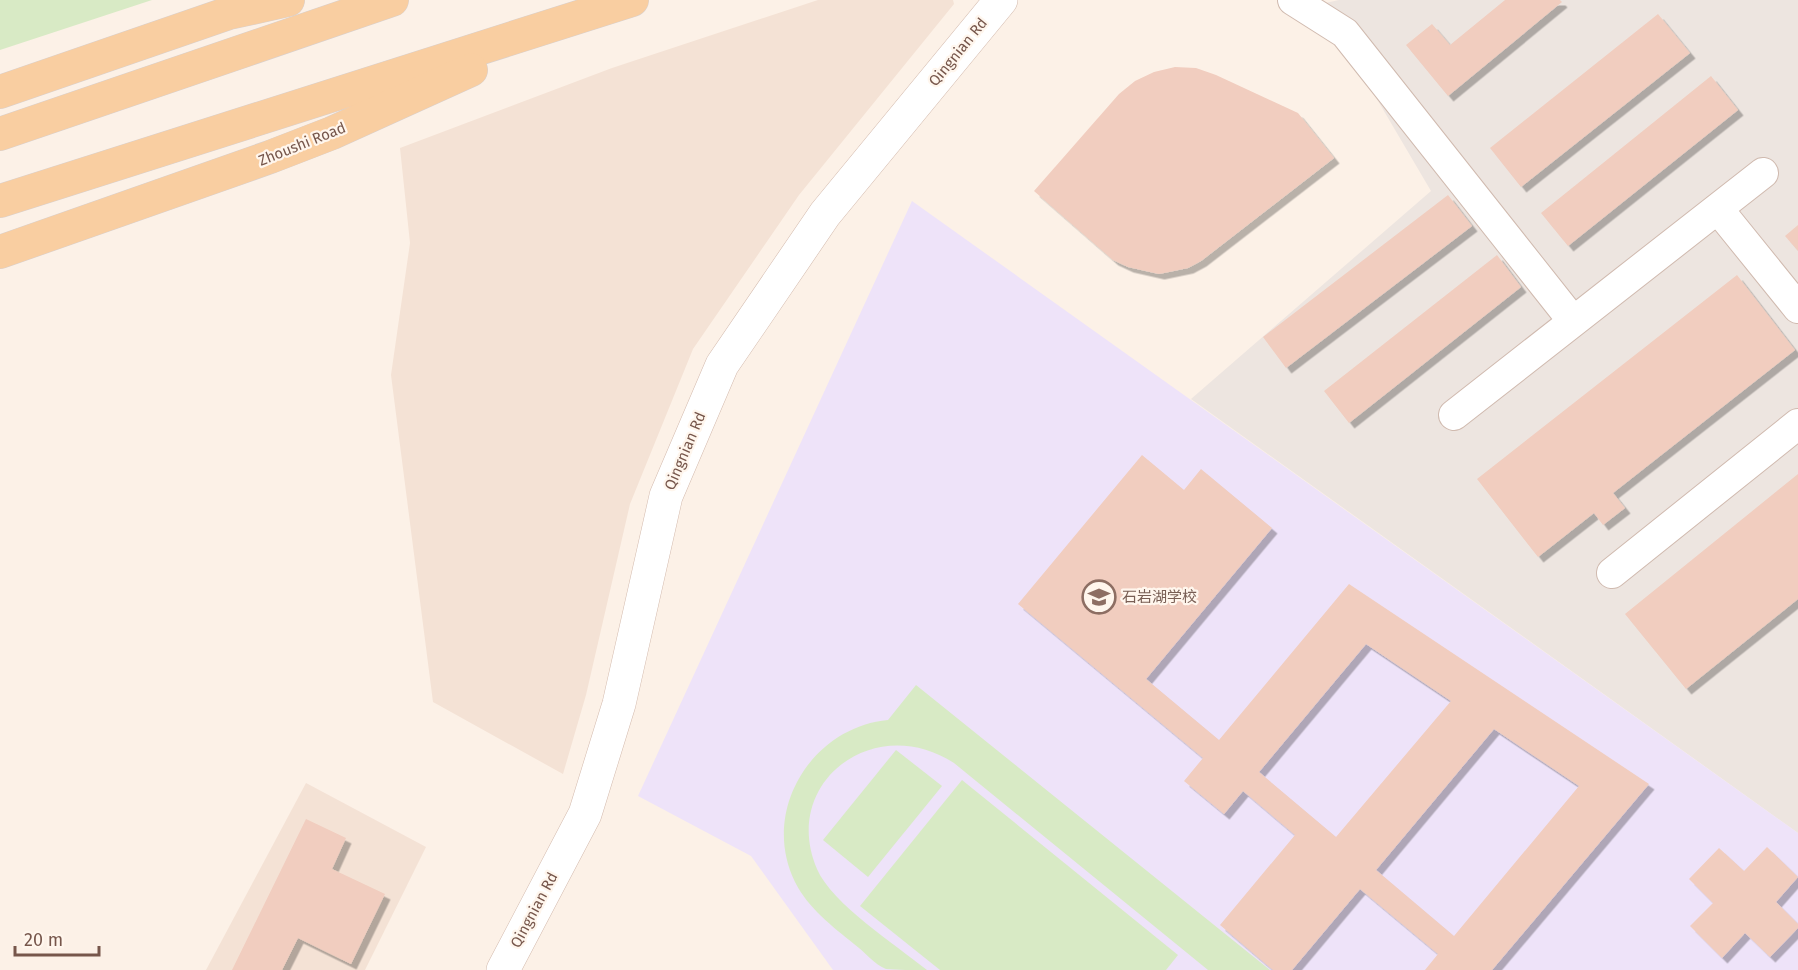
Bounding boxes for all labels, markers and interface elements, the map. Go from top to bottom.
street label: Qingnian Rd [925,14,991,90]
street label: Zhoushi Road [256,118,348,170]
street label: Qingnian Rd [661,409,709,493]
school or university icon: 石岩湖学校 [1081,579,1117,615]
place label: 石岩湖学校 [1122,588,1197,606]
street label: Qingnian Rd [507,869,561,951]
scale bar [15,919,99,957]
text: 20 m [24,929,63,951]

